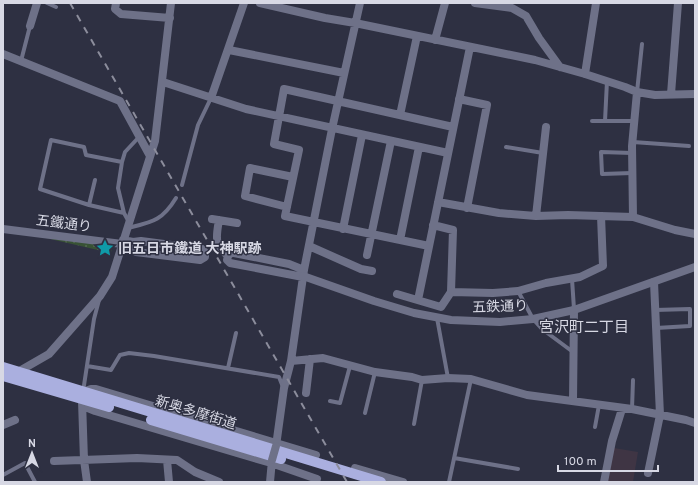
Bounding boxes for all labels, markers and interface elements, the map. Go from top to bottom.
street label: 五鐵通り [35,213,93,236]
place icon: 旧五日市鐵道 大神駅跡 [95,238,115,258]
place label: 旧五日市鐵道 大神駅跡 [118,240,262,258]
street label: 五鉄通り [472,298,528,317]
district label: 宮沢町二丁目 [539,319,629,338]
street label: 新奥多摩街道 [153,393,238,434]
north arrow [12,433,52,473]
text: N [28,437,36,451]
scale bar [558,447,658,473]
text: 100 m [564,454,597,470]

